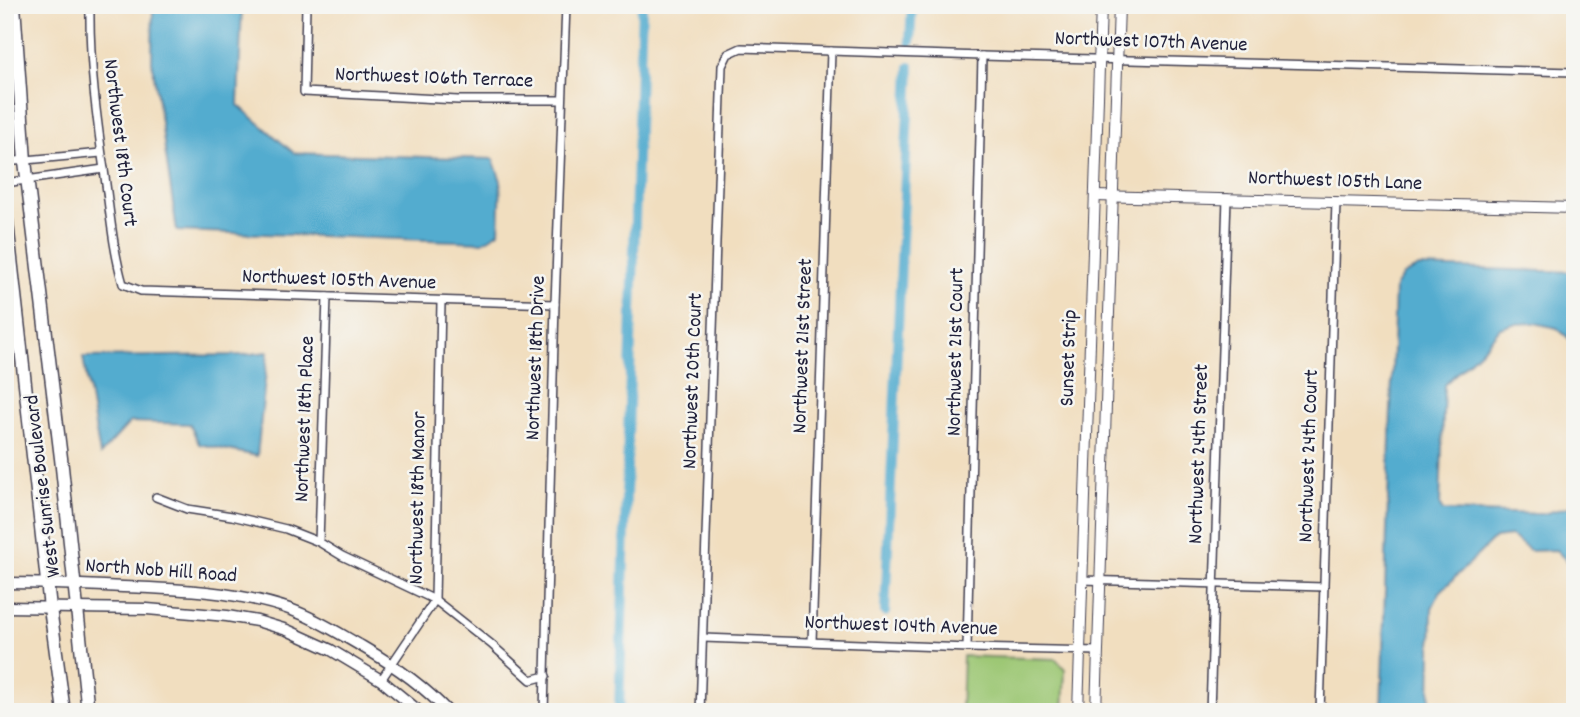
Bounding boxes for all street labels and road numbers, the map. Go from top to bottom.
street label: Northwest 107th Avenue [1054,25,1248,61]
street label: Northwest 18th Court [94,58,144,229]
street label: Northwest 106th Terrace [334,61,534,97]
street label: Northwest 105th Lane [1247,164,1423,200]
street label: Northwest 21st Street [786,258,822,434]
street label: Northwest 105th Avenue [241,263,437,299]
street label: Northwest 21st Court [941,267,973,437]
street label: Northwest 18th Drive [519,275,555,441]
street label: Northwest 20th Court [676,292,712,470]
street label: Sunset Strip [1053,309,1087,407]
street label: Northwest 18th Place [288,335,324,503]
street label: Northwest 24th Street [1182,363,1218,545]
street label: Northwest 24th Court [1292,369,1328,543]
street label: West Sunrise Boulevard [18,393,70,579]
street label: Northwest 18th Manor [402,411,436,585]
street label: North Nob Hill Road [84,552,238,592]
street label: Northwest 104th Avenue [804,609,998,645]

